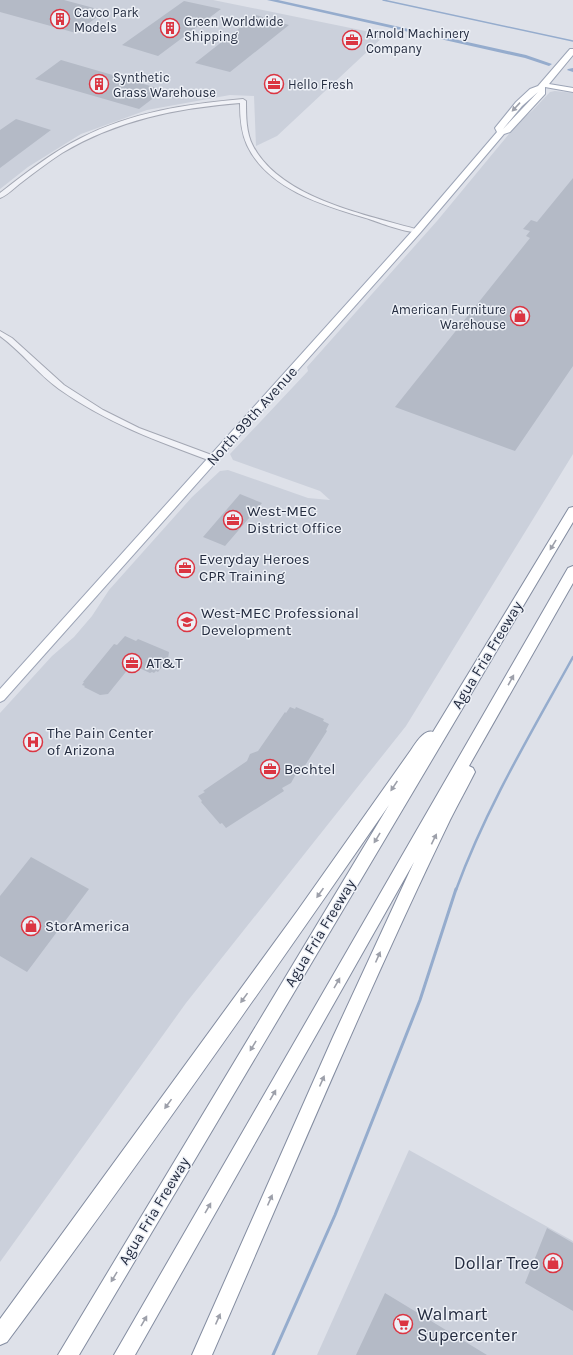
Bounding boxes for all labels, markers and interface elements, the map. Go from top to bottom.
place label: Cavco Park Models [74,5,139,35]
building icon: Cavco Park Models [49,8,71,30]
place label: Green Worldwide Shipping [184,14,284,44]
building icon: Green Worldwide Shipping [159,17,181,39]
place label: Arnold Machinery Company [366,26,469,56]
office icon: Arnold Machinery Company [341,29,363,51]
place label: Synthetic Grass Warehouse [113,70,216,100]
building icon: Synthetic Grass Warehouse [88,73,110,95]
office icon: Hello Fresh [263,73,285,95]
place label: Hello Fresh [288,77,354,92]
one-way arrow [512,102,521,112]
place label: American Furniture Warehouse [391,302,506,332]
shop icon: American Furniture Warehouse [509,305,531,327]
street label: North 99th Avenue [203,363,301,469]
place label: West-MEC District Office [247,502,342,537]
office icon: West-MEC District Office [222,509,244,531]
one-way arrow [549,539,556,551]
place label: Everyday Heroes CPR Training [199,550,310,585]
office icon: Everyday Heroes CPR Training [174,557,196,579]
street label: Agua Fria Freeway [448,598,526,712]
place label: West-MEC Professional Development [201,604,359,639]
school or university icon: West-MEC Professional Development [176,611,198,633]
office icon: AT&T [121,652,143,674]
place label: AT&T [146,654,183,672]
one-way arrow [508,674,515,686]
place label: The Pain Center of Arizona [47,724,154,759]
hospital icon: The Pain Center of Arizona [22,731,44,753]
office icon: Bechtel [259,758,281,780]
place label: Bechtel [284,760,335,778]
one-way arrow [390,781,398,791]
one-way arrow [374,832,381,844]
one-way arrow [431,833,437,845]
street label: Agua Fria Freeway [281,876,359,990]
one-way arrow [315,887,324,898]
shop icon: StorAmerica [20,915,42,937]
place label: StorAmerica [45,917,130,935]
one-way arrow [376,950,382,962]
one-way arrow [334,977,341,988]
one-way arrow [240,993,248,1004]
one-way arrow [249,1040,256,1052]
one-way arrow [319,1076,325,1087]
one-way arrow [269,1089,276,1101]
one-way arrow [164,1099,172,1109]
street label: Agua Fria Freeway [115,1154,193,1268]
one-way arrow [267,1195,273,1206]
one-way arrow [205,1202,211,1214]
place label: Dollar Tree [454,1252,539,1274]
shop icon: Dollar Tree [542,1252,564,1274]
one-way arrow [111,1271,118,1283]
place label: Walmart Supercenter [417,1303,517,1346]
one-way arrow [215,1313,221,1325]
supermarket icon: Walmart Supercenter [392,1313,414,1335]
one-way arrow [140,1315,147,1327]

